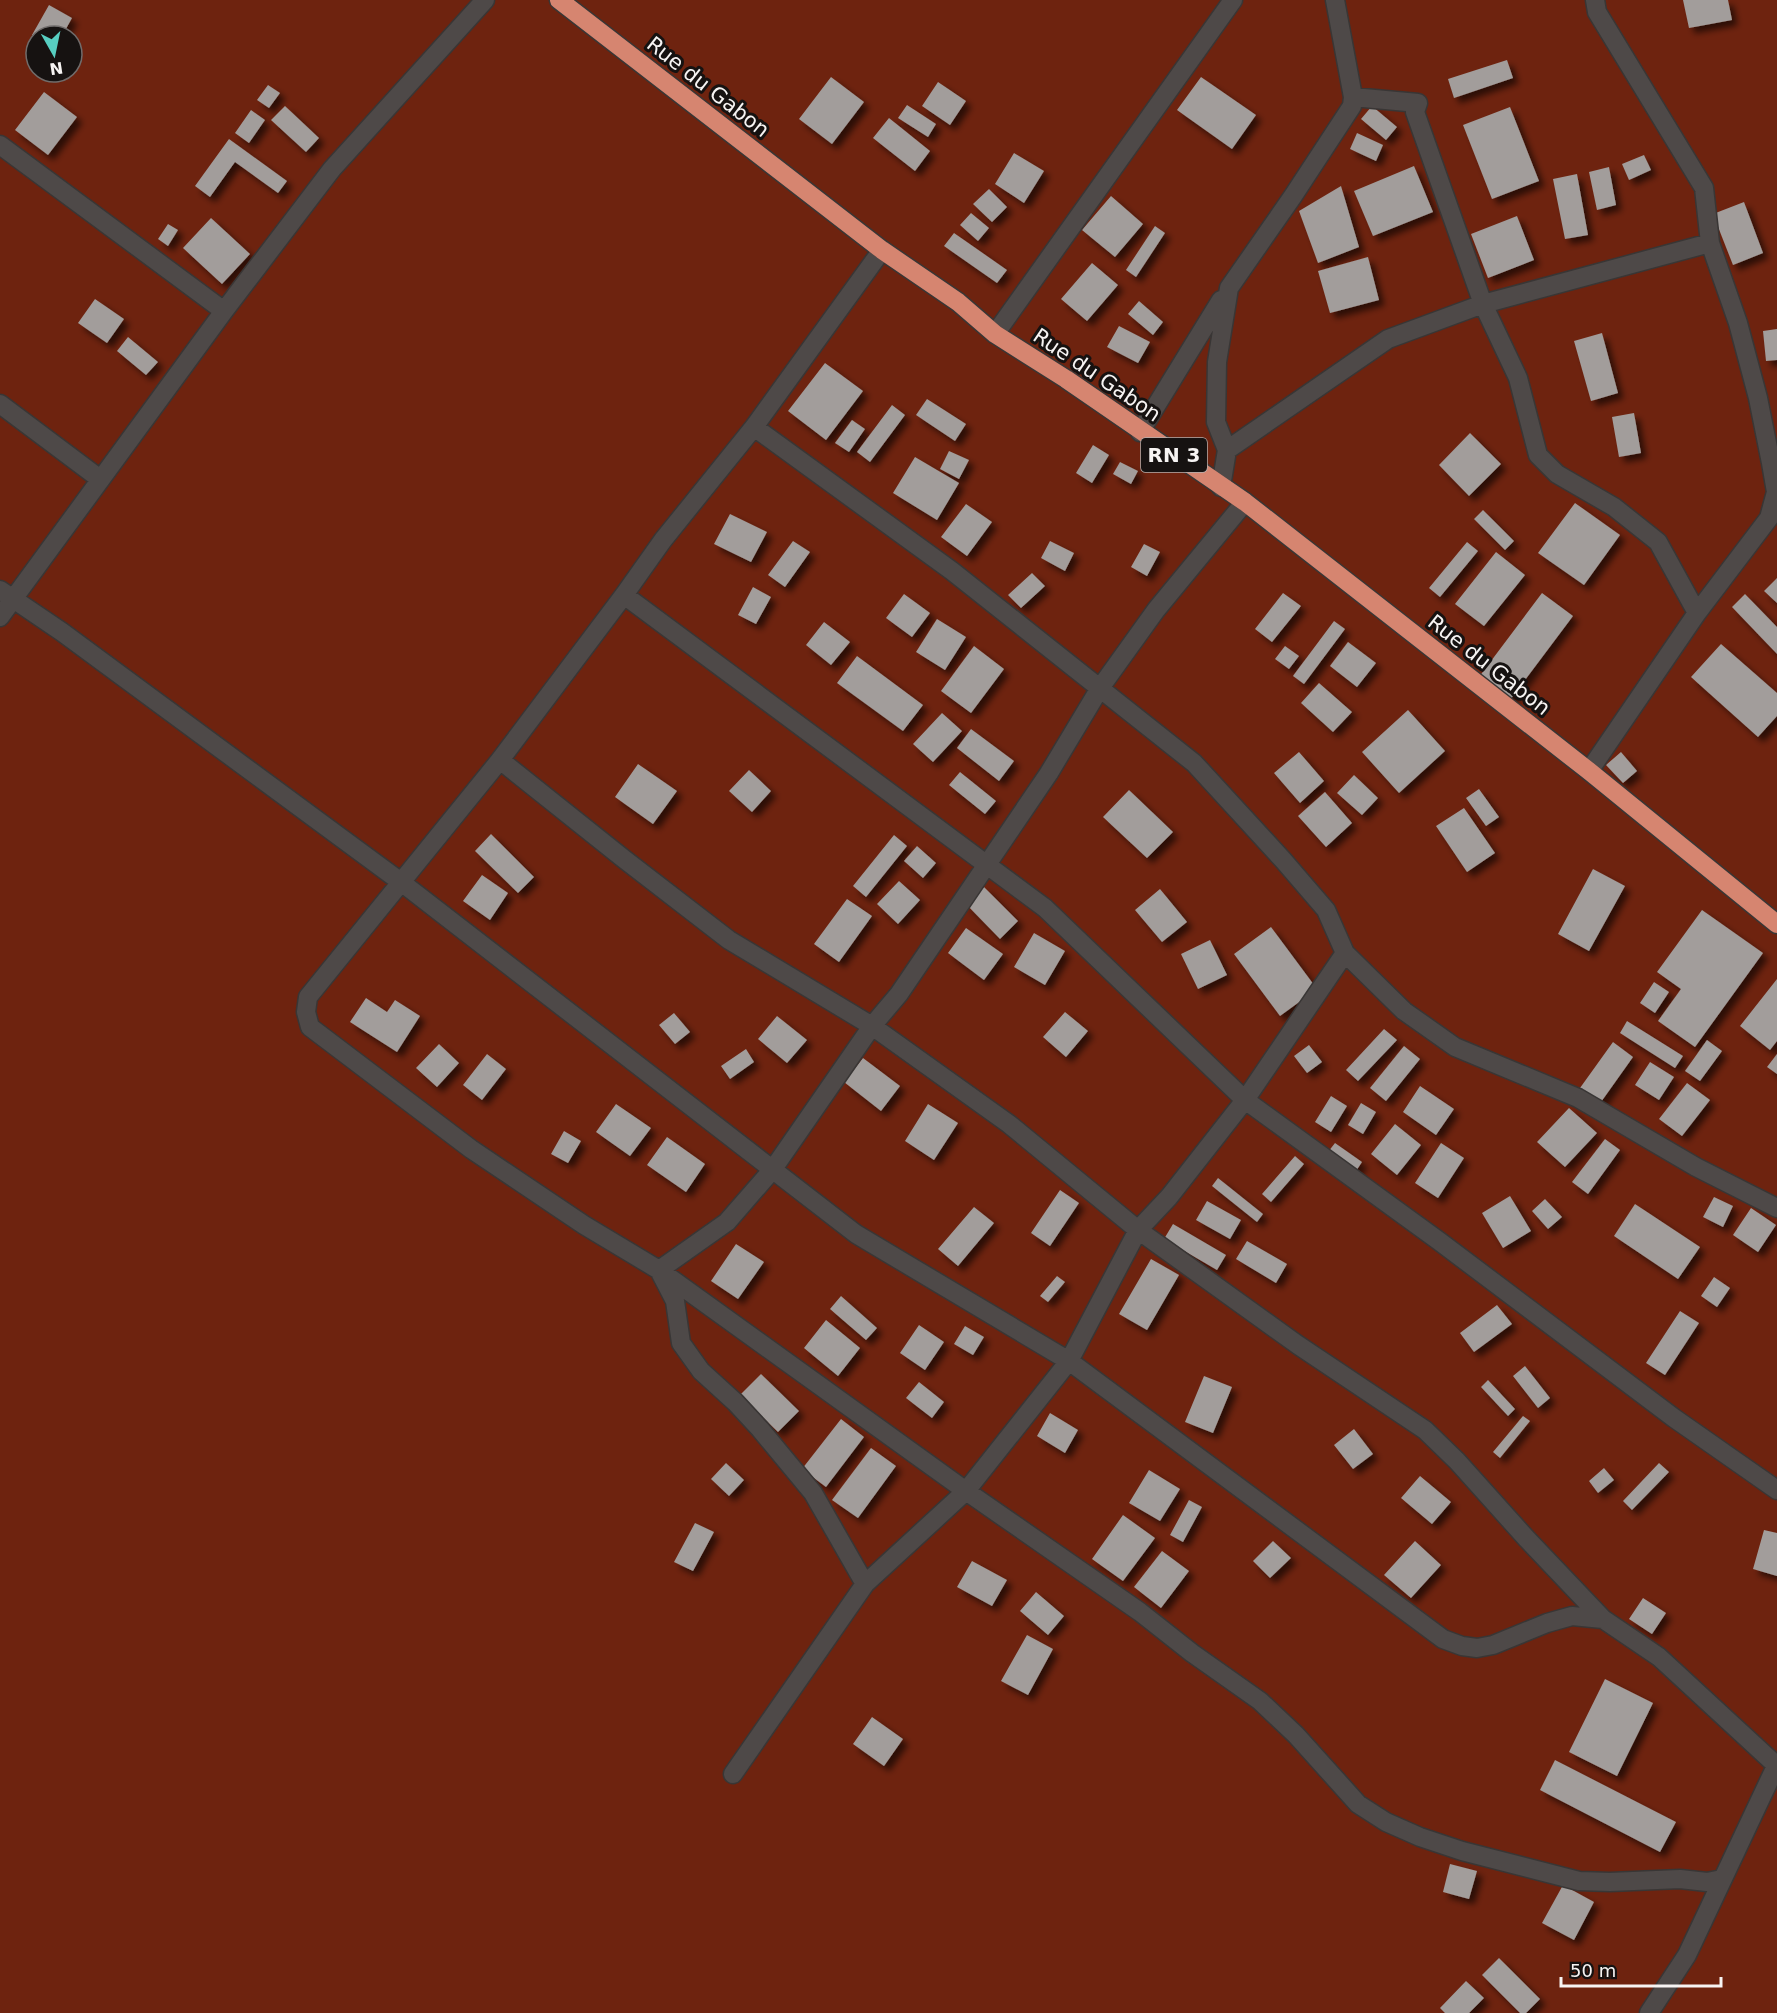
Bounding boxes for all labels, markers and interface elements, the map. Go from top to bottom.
north arrow [24,24,84,84]
street label: Rue du Gabon [642,32,774,142]
text: N [48,58,64,79]
street label: Rue du Gabon [1029,324,1165,426]
road number: RN 3 [1141,438,1207,472]
street label: Rue du Gabon [1423,610,1555,720]
scale bar [1561,1950,1722,1988]
text: 50 m [1570,1960,1616,1981]

